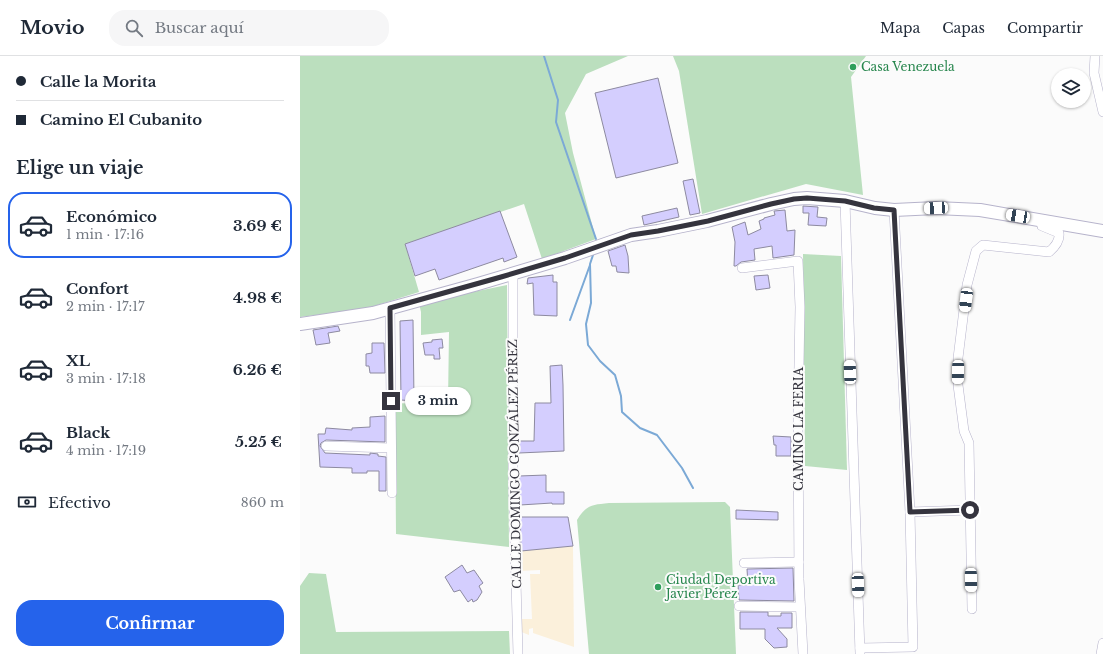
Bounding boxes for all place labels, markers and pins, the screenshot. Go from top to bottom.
place label: Casa Venezuela [861,59,955,74]
marker: Casa Venezuela [848,62,858,72]
place label: Ciudad Deportiva Javier Pérez [664,572,776,601]
marker: Ciudad Deportiva Javier Pérez [653,582,663,592]

